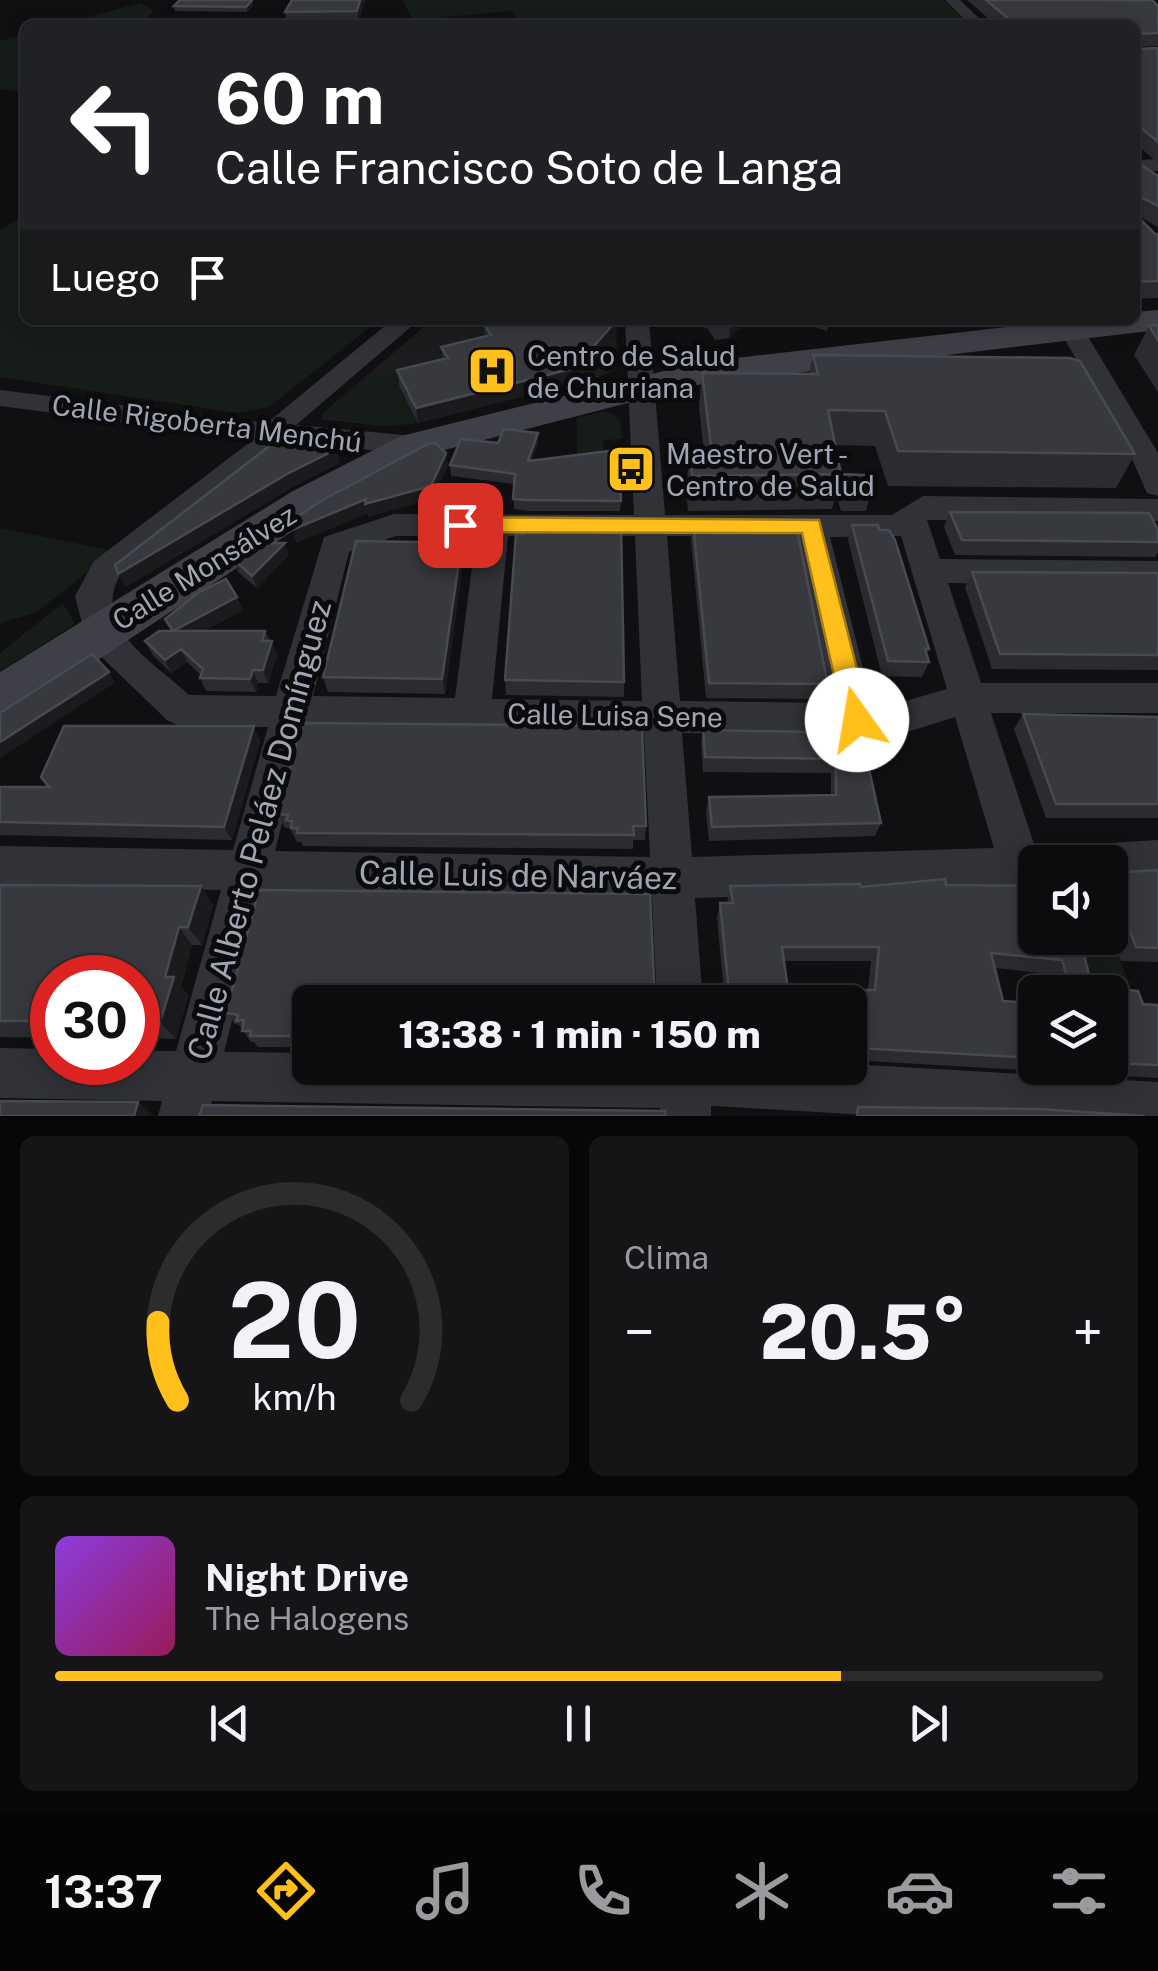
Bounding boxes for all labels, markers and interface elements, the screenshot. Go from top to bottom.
text: 60 m [215,57,385,140]
icon: left [50,60,180,190]
text: Calle Francisco Soto de Langa [215,141,843,194]
icon: arrive [180,250,235,305]
text: Luego [50,255,160,300]
place label: Centro de Salud de Churriana [527,339,736,404]
hospital icon: Centro de Salud de Churriana [466,345,518,397]
street label: Calle Rigoberta Menchú [50,388,364,458]
place label: Maestro Vert - Centro de Salud [666,437,875,502]
bus stop icon: Maestro Vert - Centro de Salud [605,443,657,495]
pin [418,483,503,568]
street label: Calle Monsálvez [106,497,302,637]
icon: arrive [433,498,488,553]
street label: Calle Alberto Peláez Domínguez [180,596,338,1064]
position arrow [805,668,909,772]
street label: Calle Luisa Sene [507,697,723,733]
map controls [1018,845,1128,1085]
button: sound [1018,845,1128,955]
street label: Calle Luis de Narváez [359,854,677,896]
speed limit sign: 30 [30,955,160,1085]
button: layers [1018,975,1128,1085]
text: 13:38 · 1 min · 150 m [398,1012,761,1057]
text: Clima [624,1239,709,1276]
text: 20 [228,1259,361,1381]
text: 20.5° [760,1288,967,1376]
text: − [624,1300,655,1364]
text: + [1073,1300,1103,1364]
text: km/h [252,1376,337,1418]
text: Night Drive [205,1555,409,1600]
text: The Halogens [205,1600,409,1637]
icon: previous [202,1696,257,1751]
icon: pause [551,1696,606,1751]
icon: next [901,1696,956,1751]
icon: directions [251,1856,321,1926]
icon: music [410,1856,480,1926]
icon: phone [568,1856,638,1926]
icon: climate [727,1856,797,1926]
icon: car [885,1856,955,1926]
icon: filters [1044,1856,1114,1926]
text: 13:37 [44,1865,163,1918]

